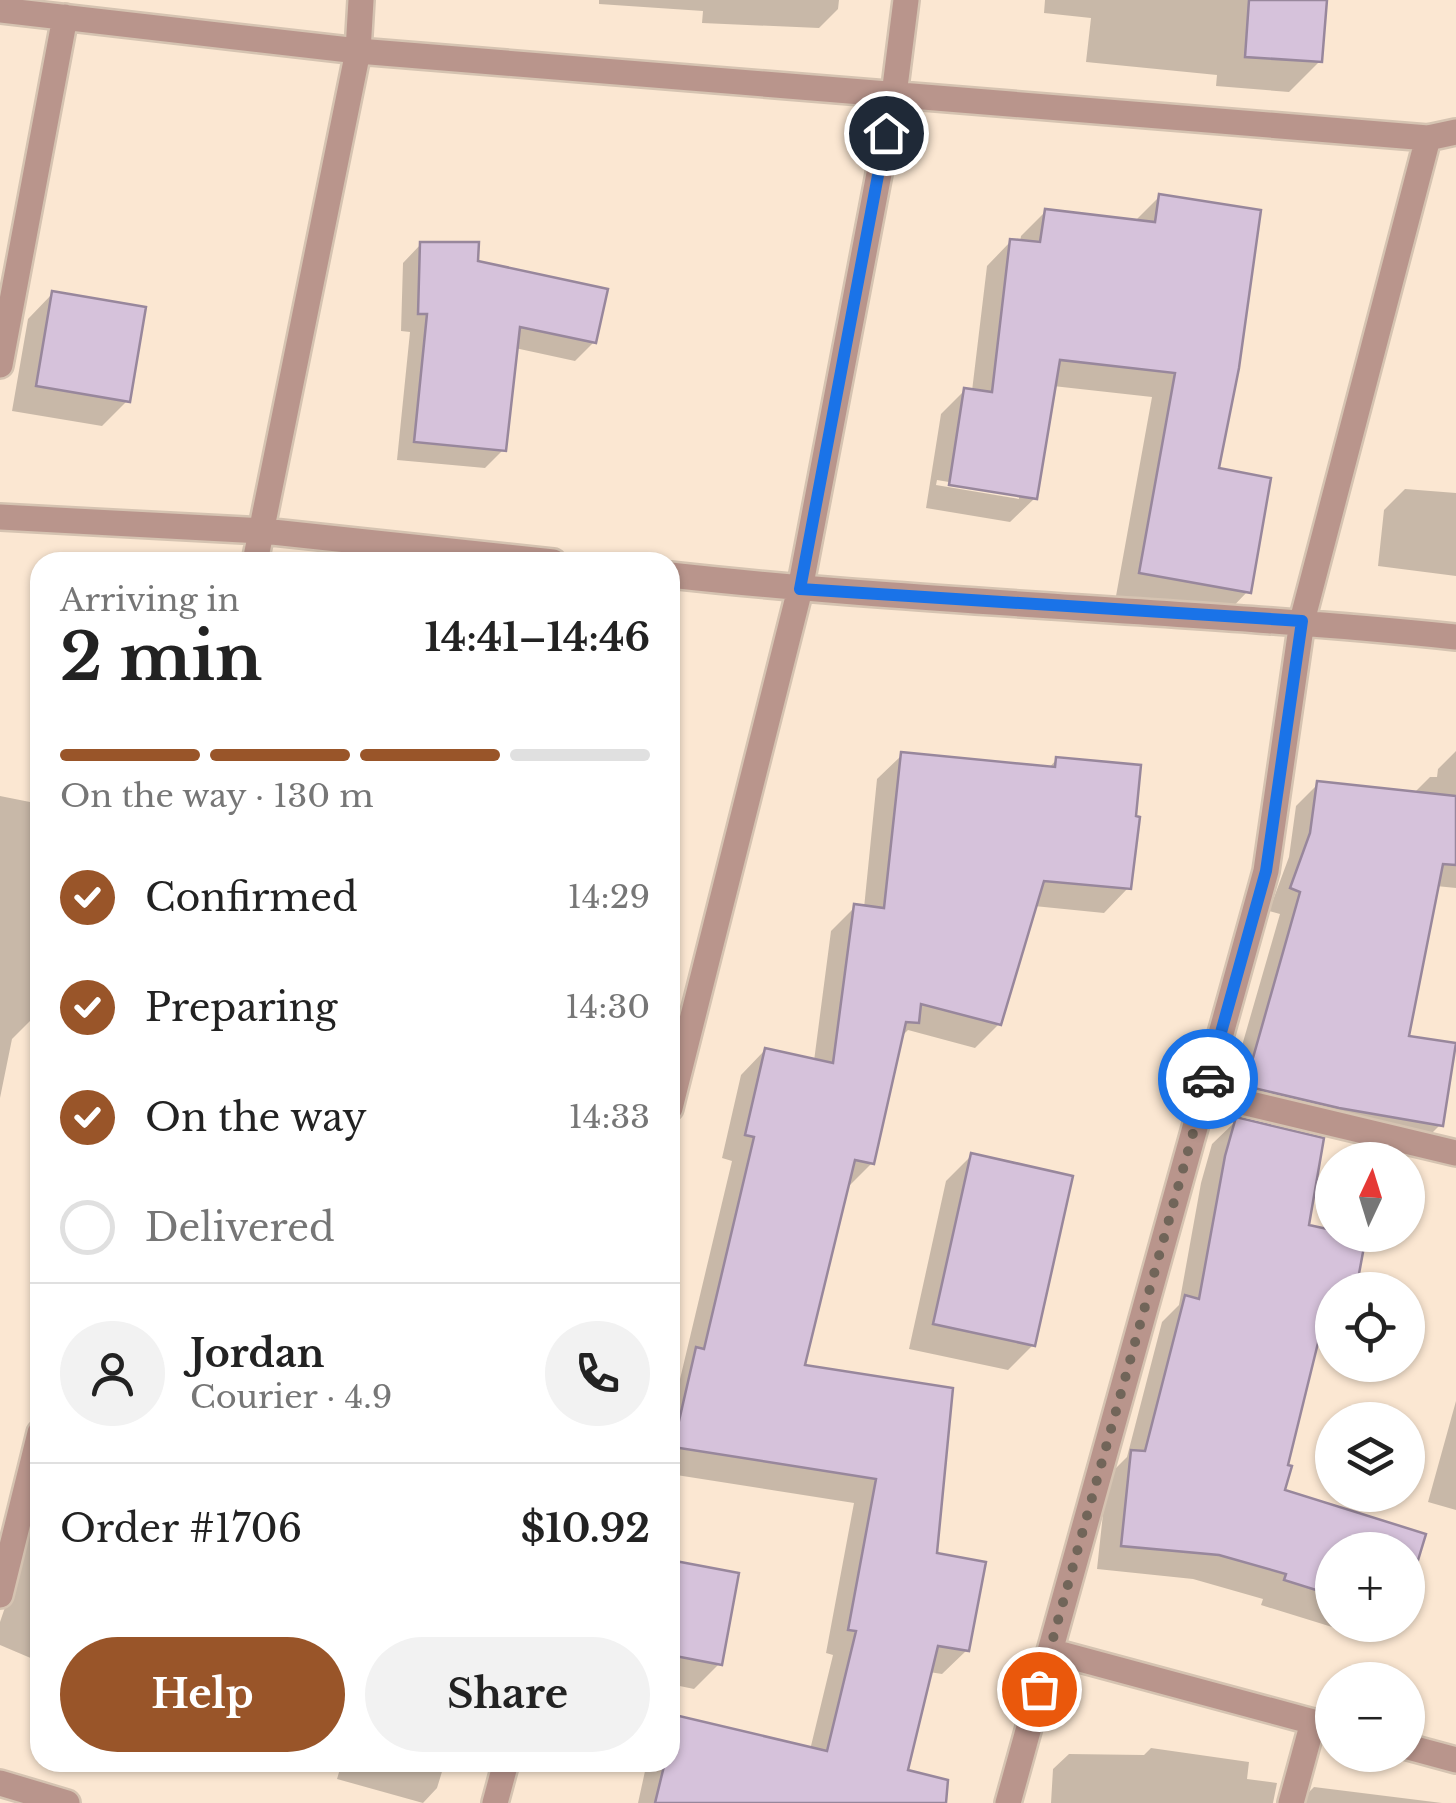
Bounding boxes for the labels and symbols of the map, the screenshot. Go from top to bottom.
pin [844,91,929,176]
courier [1158,1029,1258,1129]
north arrow [1315,1142,1425,1252]
pin [997,1647,1082,1732]

